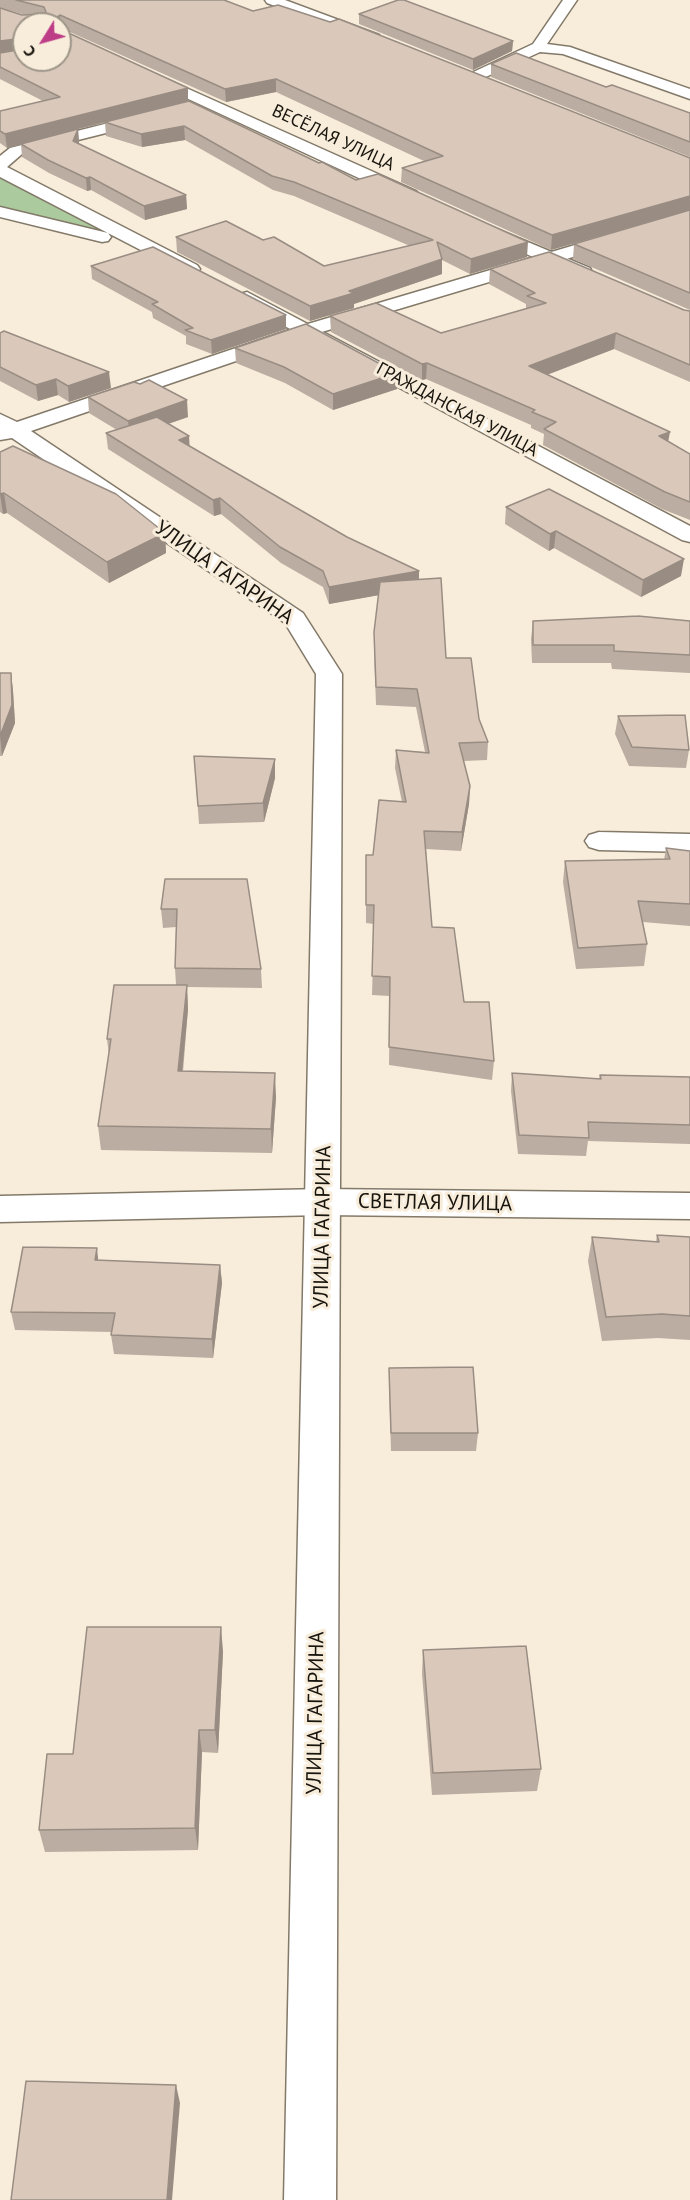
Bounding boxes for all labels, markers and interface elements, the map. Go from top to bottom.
north arrow [12,12,72,72]
text: С [19,42,40,61]
street label: ВЕСЁЛАЯ УЛИЦА [268,100,398,176]
street label: ГРАЖДАНСКАЯ УЛИЦА [373,358,541,462]
street label: УЛИЦА ГАГАРИНА [150,516,298,630]
street label: УЛИЦА ГАГАРИНА [309,1145,337,1309]
street label: СВЕТЛАЯ УЛИЦА [358,1189,512,1217]
street label: УЛИЦА ГАГАРИНА [302,1631,330,1795]

